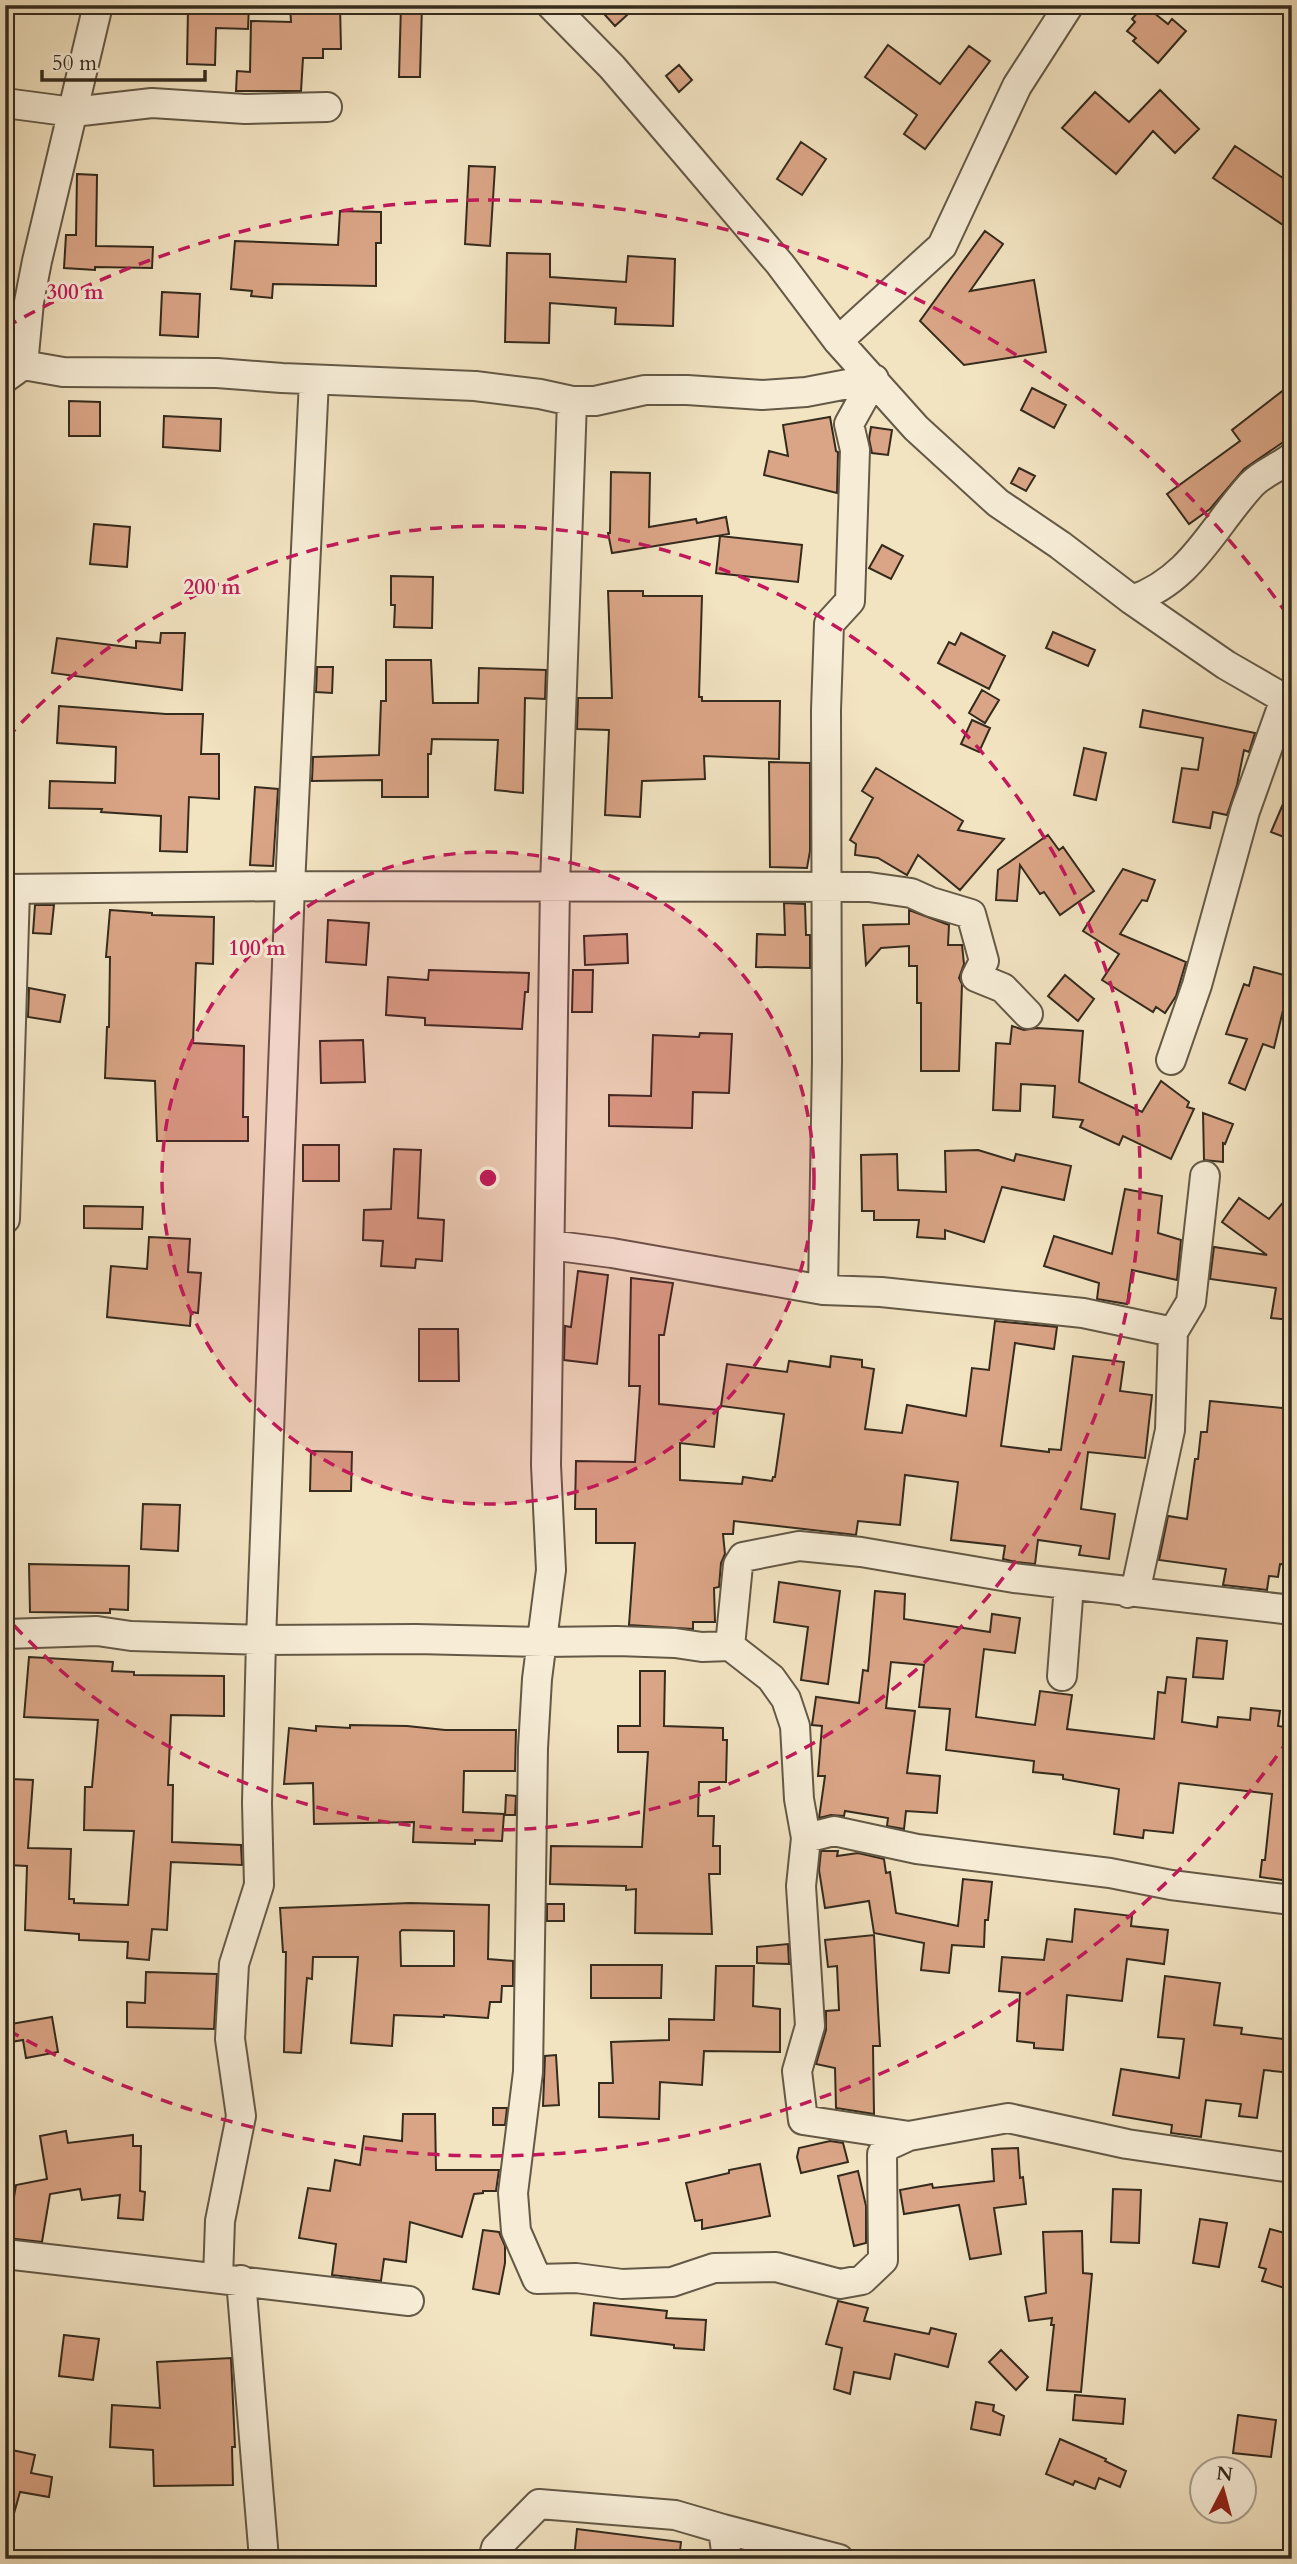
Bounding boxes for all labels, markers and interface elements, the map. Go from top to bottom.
scale bar [42,38,205,82]
text: 50 m [52,49,97,78]
text: 300 m [46,278,104,307]
text: 200 m [183,573,241,602]
text: 100 m [228,934,286,963]
centre of rings [476,1166,500,1190]
north arrow [1188,2456,1258,2526]
text: N [1215,2460,1235,2488]

